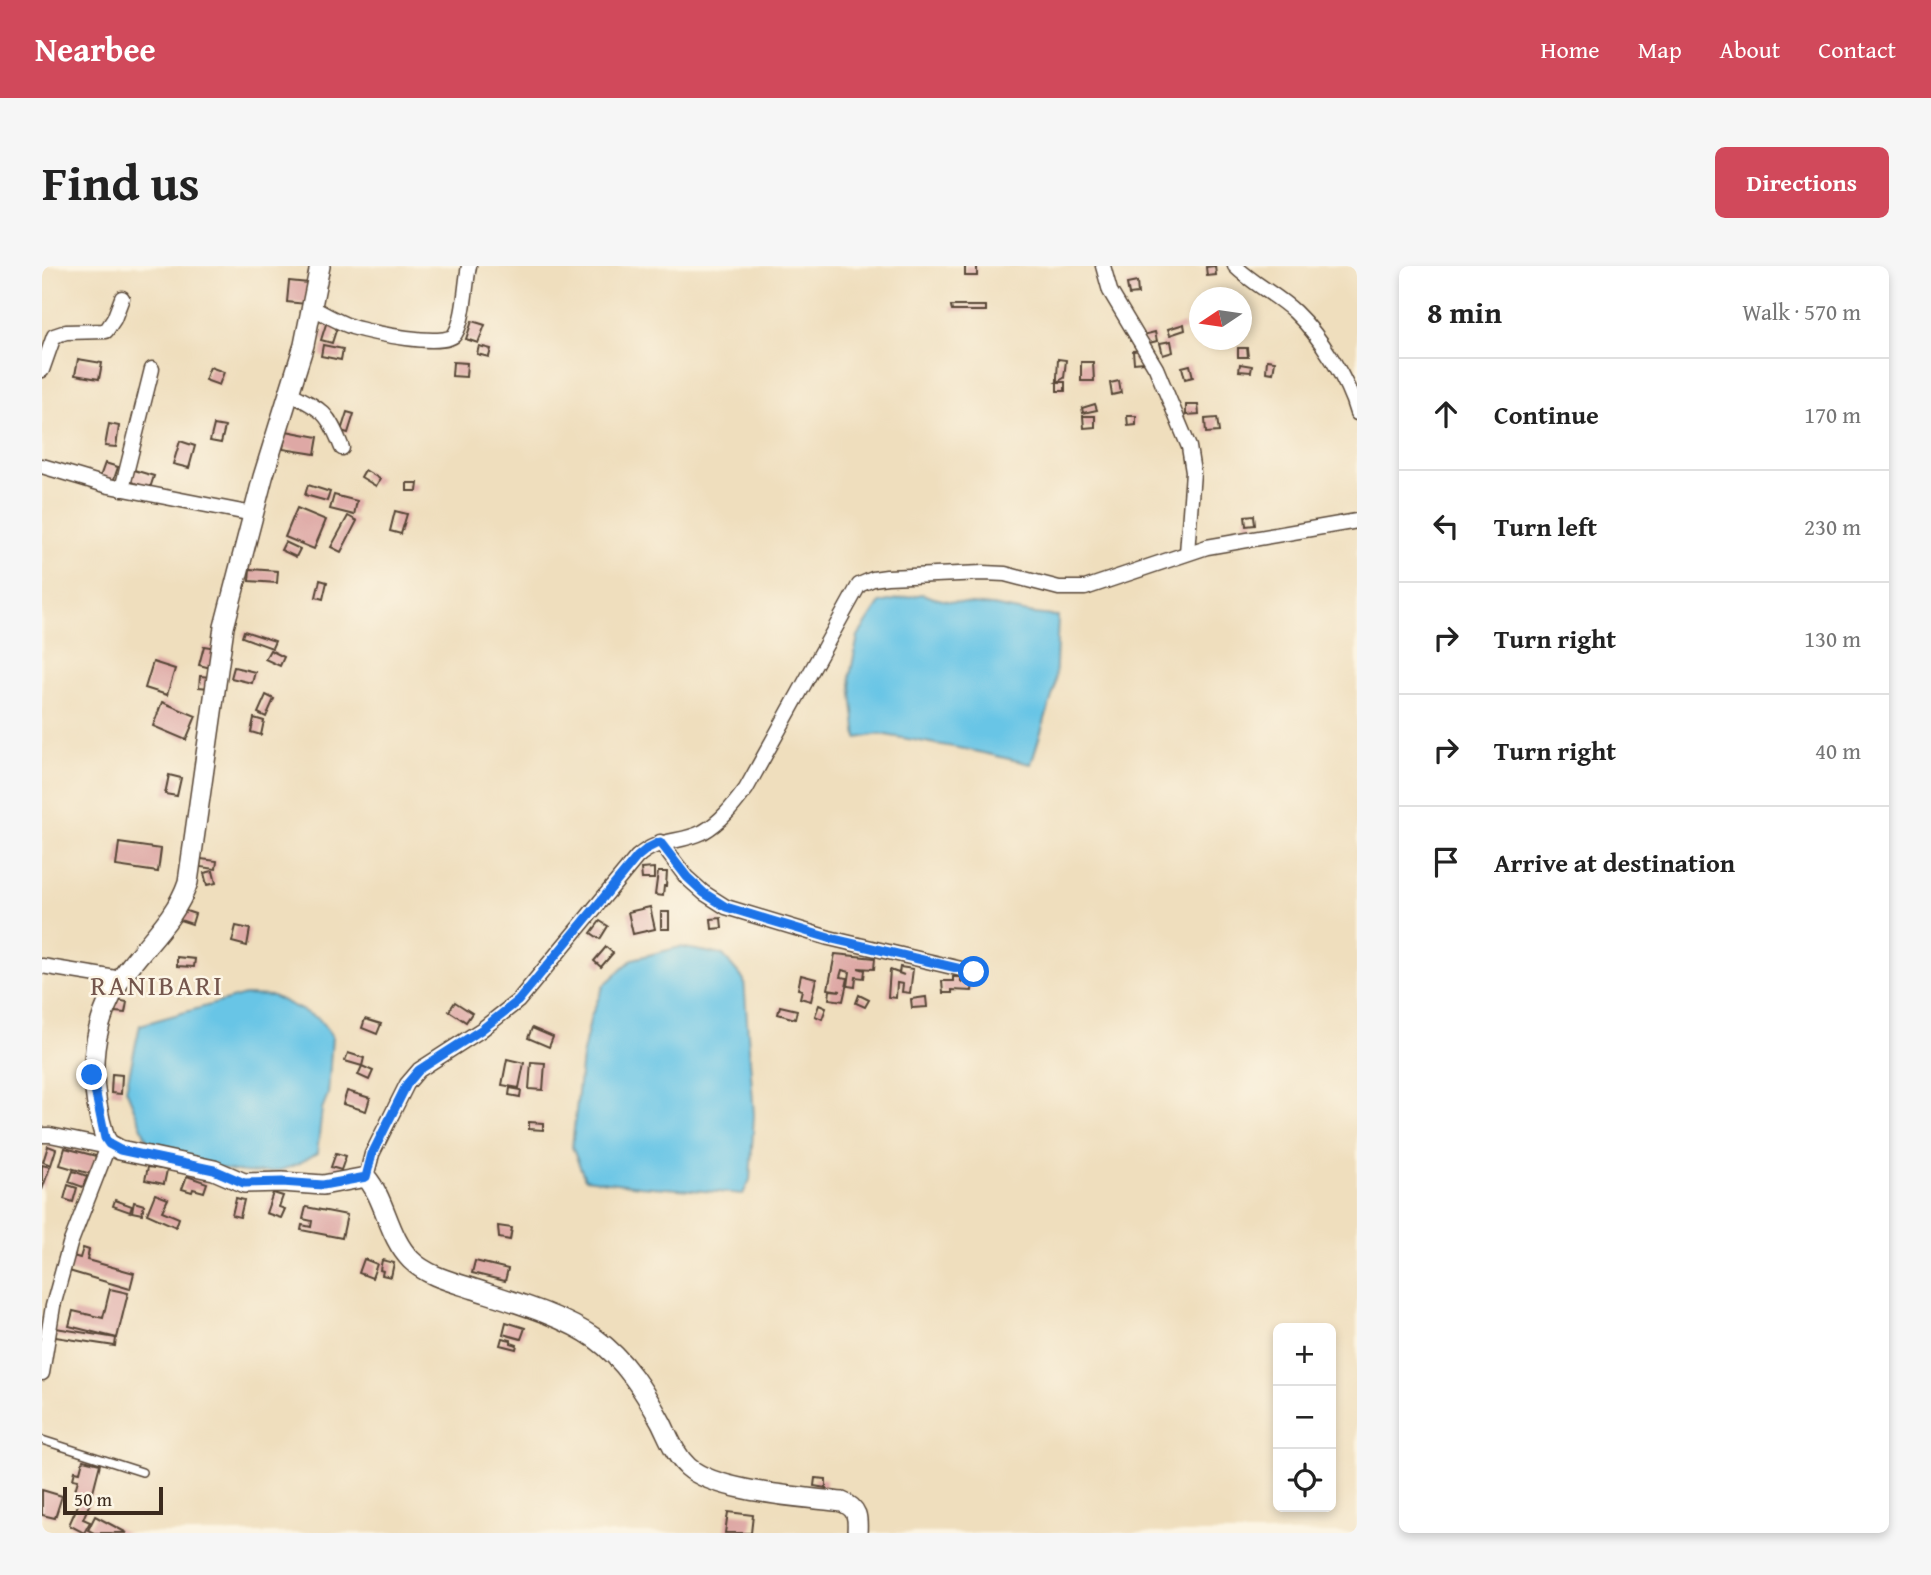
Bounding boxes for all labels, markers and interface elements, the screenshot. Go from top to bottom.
text: Nearbee [35,25,156,73]
text: Home [1541,32,1600,67]
text: Map [1638,32,1682,67]
text: About [1720,32,1780,67]
text: Contact [1818,32,1896,67]
text: Find us [42,146,200,218]
button: Directions [1715,147,1889,218]
north arrow [1189,287,1252,350]
text: 8 min [1427,290,1502,334]
text: Walk · 570 m [1742,295,1861,328]
icon: ahead [1427,395,1465,433]
text: Continue [1494,395,1599,434]
text: 170 m [1804,398,1861,431]
icon: left [1427,507,1465,545]
text: Turn left [1494,507,1597,546]
text: 230 m [1804,510,1861,543]
icon: right [1427,619,1465,657]
text: Turn right [1494,619,1616,658]
text: 130 m [1804,622,1861,655]
icon: right [1427,731,1465,769]
text: Turn right [1494,731,1616,770]
text: 40 m [1815,734,1861,767]
icon: arrive [1427,843,1465,881]
text: Arrive at destination [1494,843,1735,882]
route start [958,956,989,987]
district label: RANIBARI [90,964,224,1005]
route end [76,1059,107,1090]
map controls [1273,1323,1336,1512]
button: + [1273,1323,1336,1386]
button: − [1273,1386,1336,1449]
button: locate [1273,1449,1336,1512]
scale bar [63,1484,163,1516]
text: 50 m [74,1485,112,1513]

